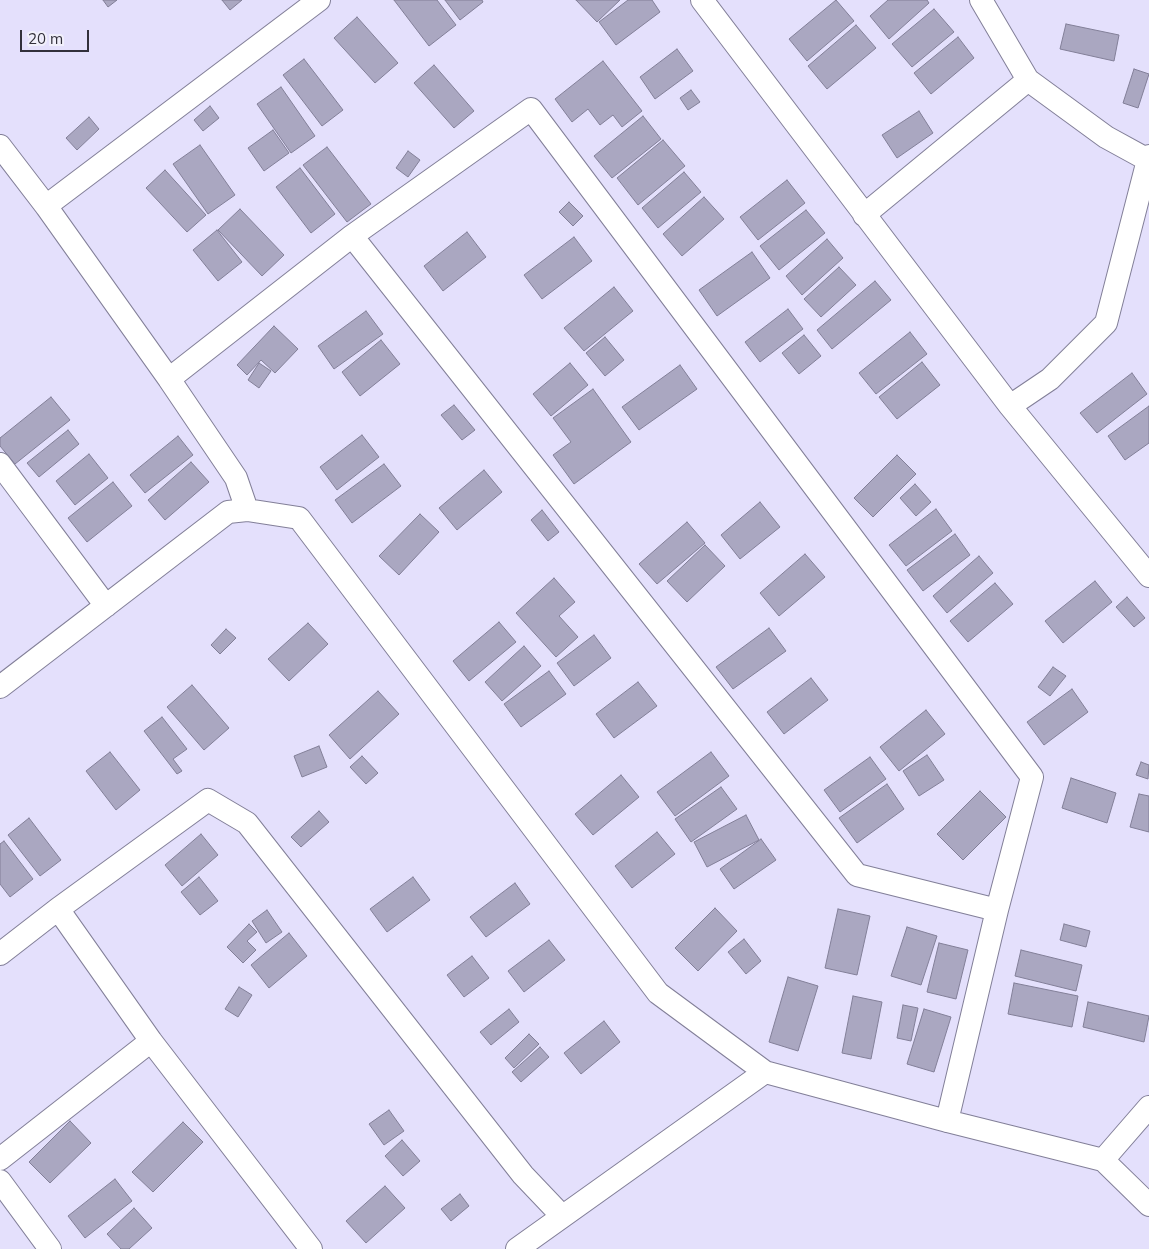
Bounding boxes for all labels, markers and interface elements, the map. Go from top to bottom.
scale bar [22,20,91,52]
text: 20 m [28,29,63,48]

